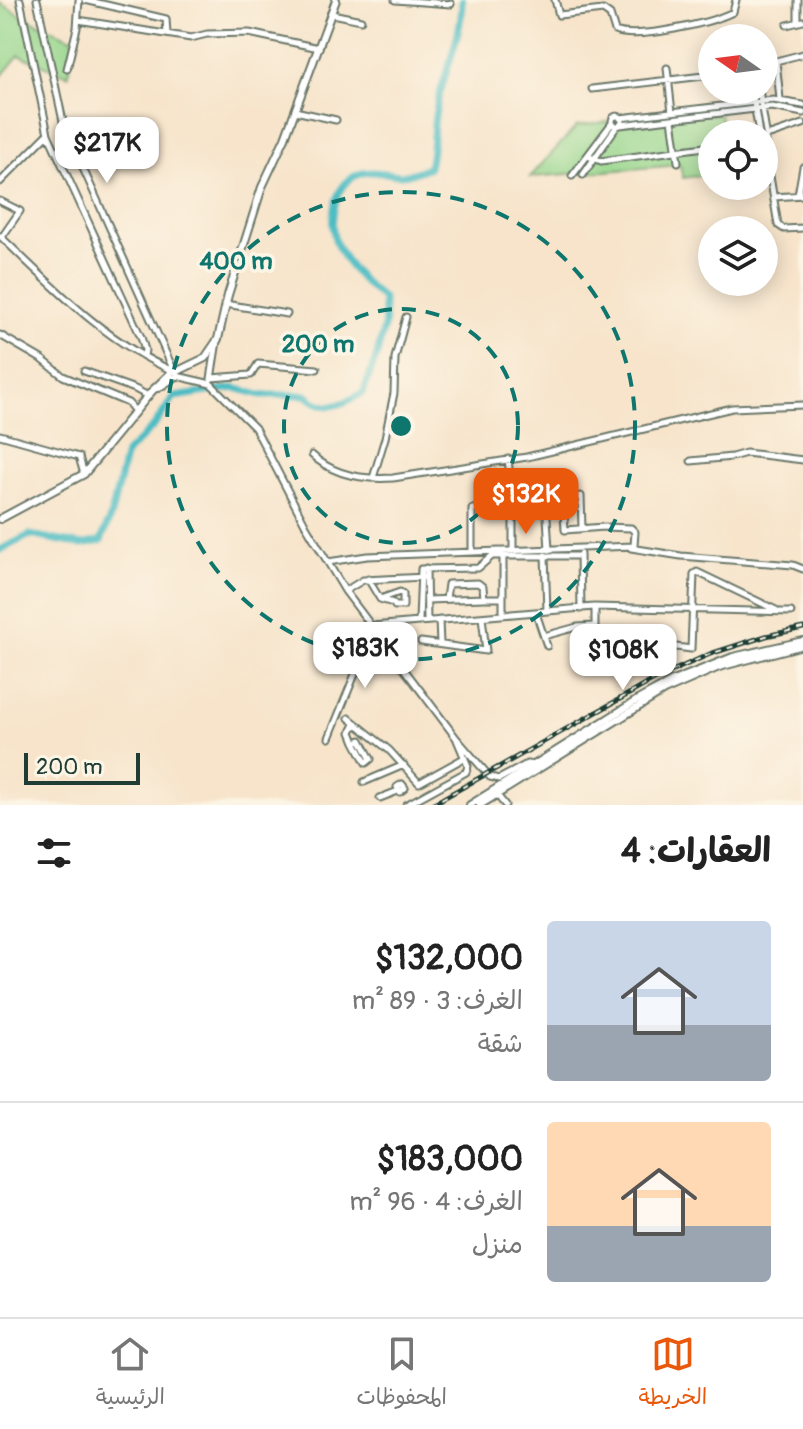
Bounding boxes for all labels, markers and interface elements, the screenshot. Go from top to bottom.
north arrow [698,24,778,104]
map controls [698,24,778,296]
pin: $217K [51,117,163,185]
button: locate [698,120,778,200]
text: $217K [73,127,141,159]
button: layers [698,216,778,296]
text: 400 m [199,247,273,276]
text: 200 m [282,330,354,359]
centre of rings [387,412,415,440]
pin: $132K [470,468,582,536]
text: $132K [492,478,560,510]
pin: $183K [309,622,421,690]
pin: $108K [567,624,679,692]
text: $183K [331,632,399,664]
text: $108K [588,634,658,666]
scale bar [24,749,140,785]
text: 200 m [36,753,103,781]
text: العقارات: 4 [621,830,771,873]
icon: filters [32,831,76,875]
text: $132,000 [375,937,523,980]
icon: home [611,953,707,1049]
text: الغرف: 3 · 89 m² [352,985,523,1017]
text: شقة [478,1028,523,1060]
text: $183,000 [377,1138,523,1181]
icon: home [611,1154,707,1250]
text: الغرف: 4 · 96 m² [350,1186,523,1218]
text: منزل [472,1229,523,1261]
tab: الرئيسية [96,1332,165,1416]
tab: المحفوظات [356,1332,447,1416]
tab: الخريطة [639,1332,707,1416]

